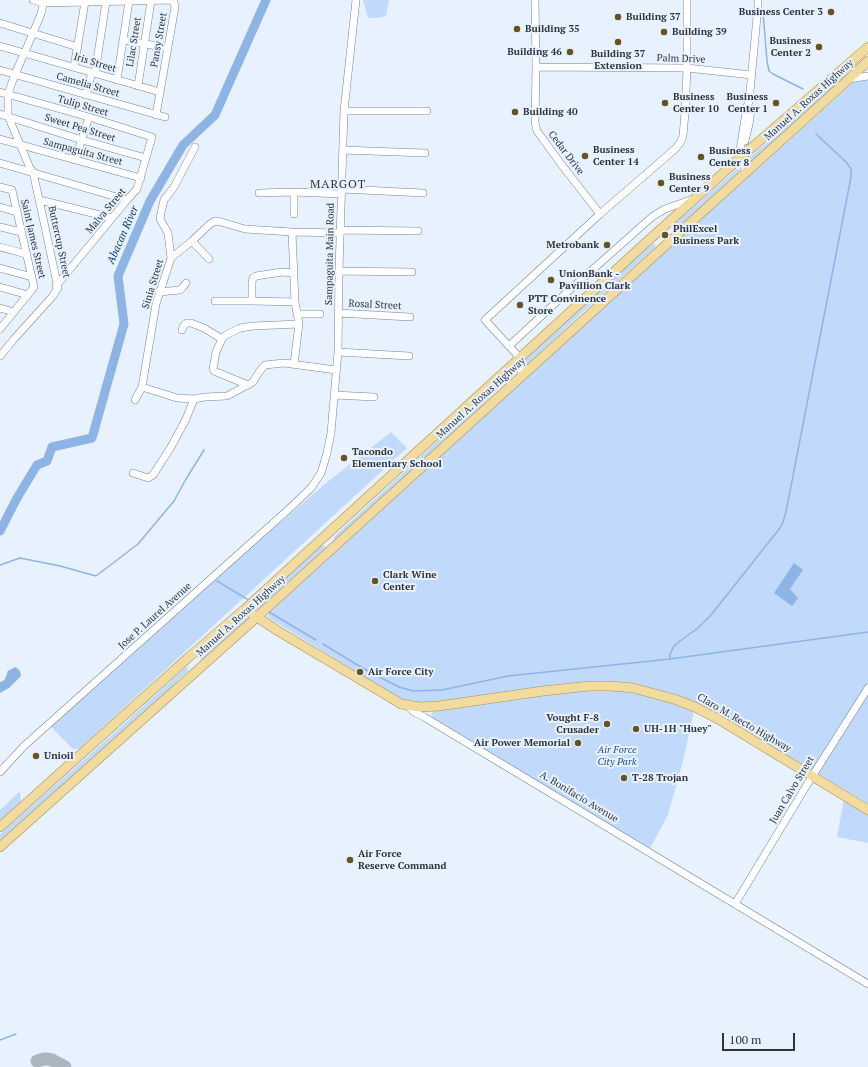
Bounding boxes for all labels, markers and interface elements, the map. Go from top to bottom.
place label: Business Center 3 [739,6,823,18]
marker: Business Center 3 [826,7,836,17]
place label: Building 37 [626,11,681,23]
street label: Pansy Street [148,12,170,68]
marker: Building 37 [613,12,623,22]
street label: Lilac Street [124,16,144,68]
place label: Building 35 [525,23,580,35]
marker: Building 35 [512,24,522,34]
place label: Building 39 [672,26,727,38]
marker: Building 39 [659,27,669,37]
place label: Business Center 2 [770,35,811,58]
marker: Building 37 Extension [613,37,623,47]
marker: Business Center 2 [814,42,824,52]
place label: Building 46 [507,46,562,58]
marker: Building 46 [565,47,575,57]
place label: Building 37 Extension [591,48,645,72]
street label: Iris Street [72,51,118,75]
street label: Palm Drive [656,52,706,66]
street label: Manuel A. Roxas Highway [762,57,856,143]
street label: Camelia Street [55,70,121,100]
place label: Business Center 10 [673,91,719,114]
place label: Business Center 1 [727,91,768,114]
street label: Tulip Street [56,93,110,119]
marker: Business Center 10 [660,98,670,108]
marker: Business Center 1 [771,98,781,108]
place label: Building 40 [523,106,578,118]
marker: Building 40 [510,107,520,117]
street label: Sweet Pea Street [43,112,117,144]
street label: Cedar Drive [546,129,586,177]
street label: Sampaguita Street [42,136,124,168]
place label: Business Center 14 [593,144,639,168]
place label: Business Center 8 [709,145,750,168]
marker: Business Center 14 [580,151,590,161]
marker: Business Center 8 [696,152,706,162]
place label: Business Center 9 [669,171,710,194]
district label: MARGOT [310,178,366,192]
marker: Business Center 9 [656,178,666,188]
street label: Malva Street [83,186,129,236]
street label: Saint James Street [18,198,48,280]
street label: Sampaguita Main Road [323,203,337,305]
water label: Abacan River [104,204,142,266]
street label: Buttercup Street [46,205,72,279]
place label: PhilExcel Business Park [673,223,739,246]
marker: PhilExcel Business Park [660,230,670,240]
place label: Metrobank [546,239,599,251]
marker: Metrobank [602,240,612,250]
street label: Sinia Street [140,258,166,310]
place label: UnionBank - Pavillion Clark [559,268,630,292]
marker: UnionBank - Pavillion Clark [546,275,556,285]
place label: PTT Convinence Store [528,293,606,316]
street label: Rosal Street [348,298,402,312]
marker: PTT Convinence Store [515,300,525,310]
street label: Manuel A. Roxas Highway [434,355,528,441]
place label: Tacondo Elementary School [352,446,442,470]
marker: Tacondo Elementary School [339,453,349,463]
place label: Clark Wine Center [383,569,437,592]
street label: Manuel A. Roxas Highway [194,573,288,659]
marker: Clark Wine Center [370,576,380,586]
street label: Jose P. Laurel Avenue [116,580,194,652]
place label: Air Force City [368,666,433,678]
marker: Air Force City [355,667,365,677]
street label: Claro M. Recto Highway [695,691,793,755]
place label: Vought F-8 Crusader [546,712,599,736]
marker: Vought F-8 Crusader [602,719,612,729]
place label: UH-1H "Huey" [644,723,712,735]
marker: UH-1H "Huey" [631,724,641,734]
place label: Air Power Memorial [474,737,570,749]
marker: Air Power Memorial [573,738,583,748]
park label: Air Force City Park [597,744,637,768]
place label: Unioil [44,750,73,762]
marker: Unioil [31,751,41,761]
street label: Juan Calvo Street [767,754,817,826]
street label: A. Bonifacio Avenue [538,769,620,825]
place label: T-28 Trojan [632,772,688,784]
marker: T-28 Trojan [619,773,629,783]
place label: Air Force Reserve Command [358,848,446,872]
marker: Air Force Reserve Command [345,855,355,865]
scale bar [724,1025,797,1051]
text: 100 m [729,1032,761,1047]

